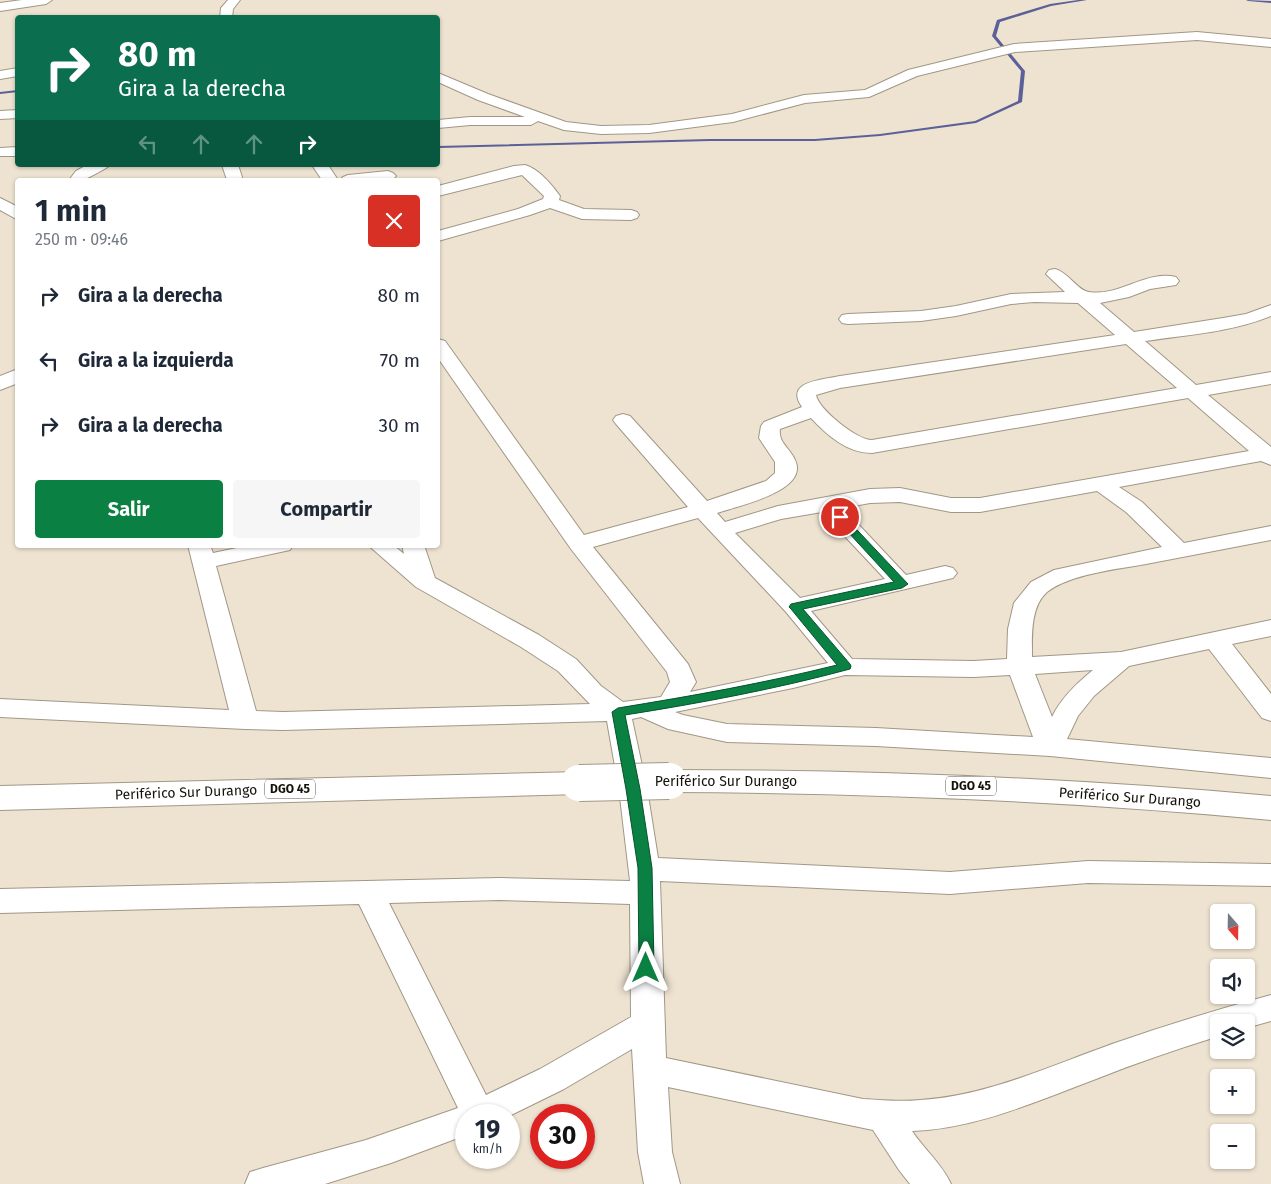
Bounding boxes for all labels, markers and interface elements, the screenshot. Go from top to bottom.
text: 80 m [118,33,197,75]
icon: right [35,35,100,100]
text: Gira a la derecha [118,75,286,102]
icon: left [134,130,162,158]
icon: ahead [187,130,215,158]
icon: ahead [240,130,268,158]
icon: right [293,130,321,158]
text: 1 min [35,193,107,229]
button: close [368,195,420,247]
text: 250 m · 09:46 [35,230,128,249]
icon: right [35,282,63,310]
text: Gira a la derecha [78,284,223,307]
text: 80 m [378,284,420,307]
icon: left [35,347,63,375]
text: Gira a la izquierda [78,349,234,372]
text: 70 m [380,349,420,372]
icon: right [35,412,63,440]
text: Gira a la derecha [78,414,223,437]
text: 30 m [379,414,420,437]
button: Salir [35,480,223,538]
button: Compartir [233,480,420,538]
pin [819,496,861,538]
icon: arrive [826,503,854,531]
street label: Periférico Sur Durango [655,773,797,790]
road number: DGO 45 [946,776,996,796]
road number: DGO 45 [265,780,315,799]
street label: Periférico Sur Durango [114,782,258,803]
street label: Periférico Sur Durango [1058,784,1202,811]
north arrow [1210,904,1255,949]
map controls [1210,904,1255,1169]
position arrow [619,941,671,993]
button: sound [1210,959,1255,1004]
button: layers [1210,1014,1255,1059]
button: + [1210,1069,1255,1114]
speed limit sign: 30 [530,1104,595,1169]
text: 19 [475,1115,500,1145]
button: − [1210,1124,1255,1169]
text: km/h [473,1142,502,1156]

